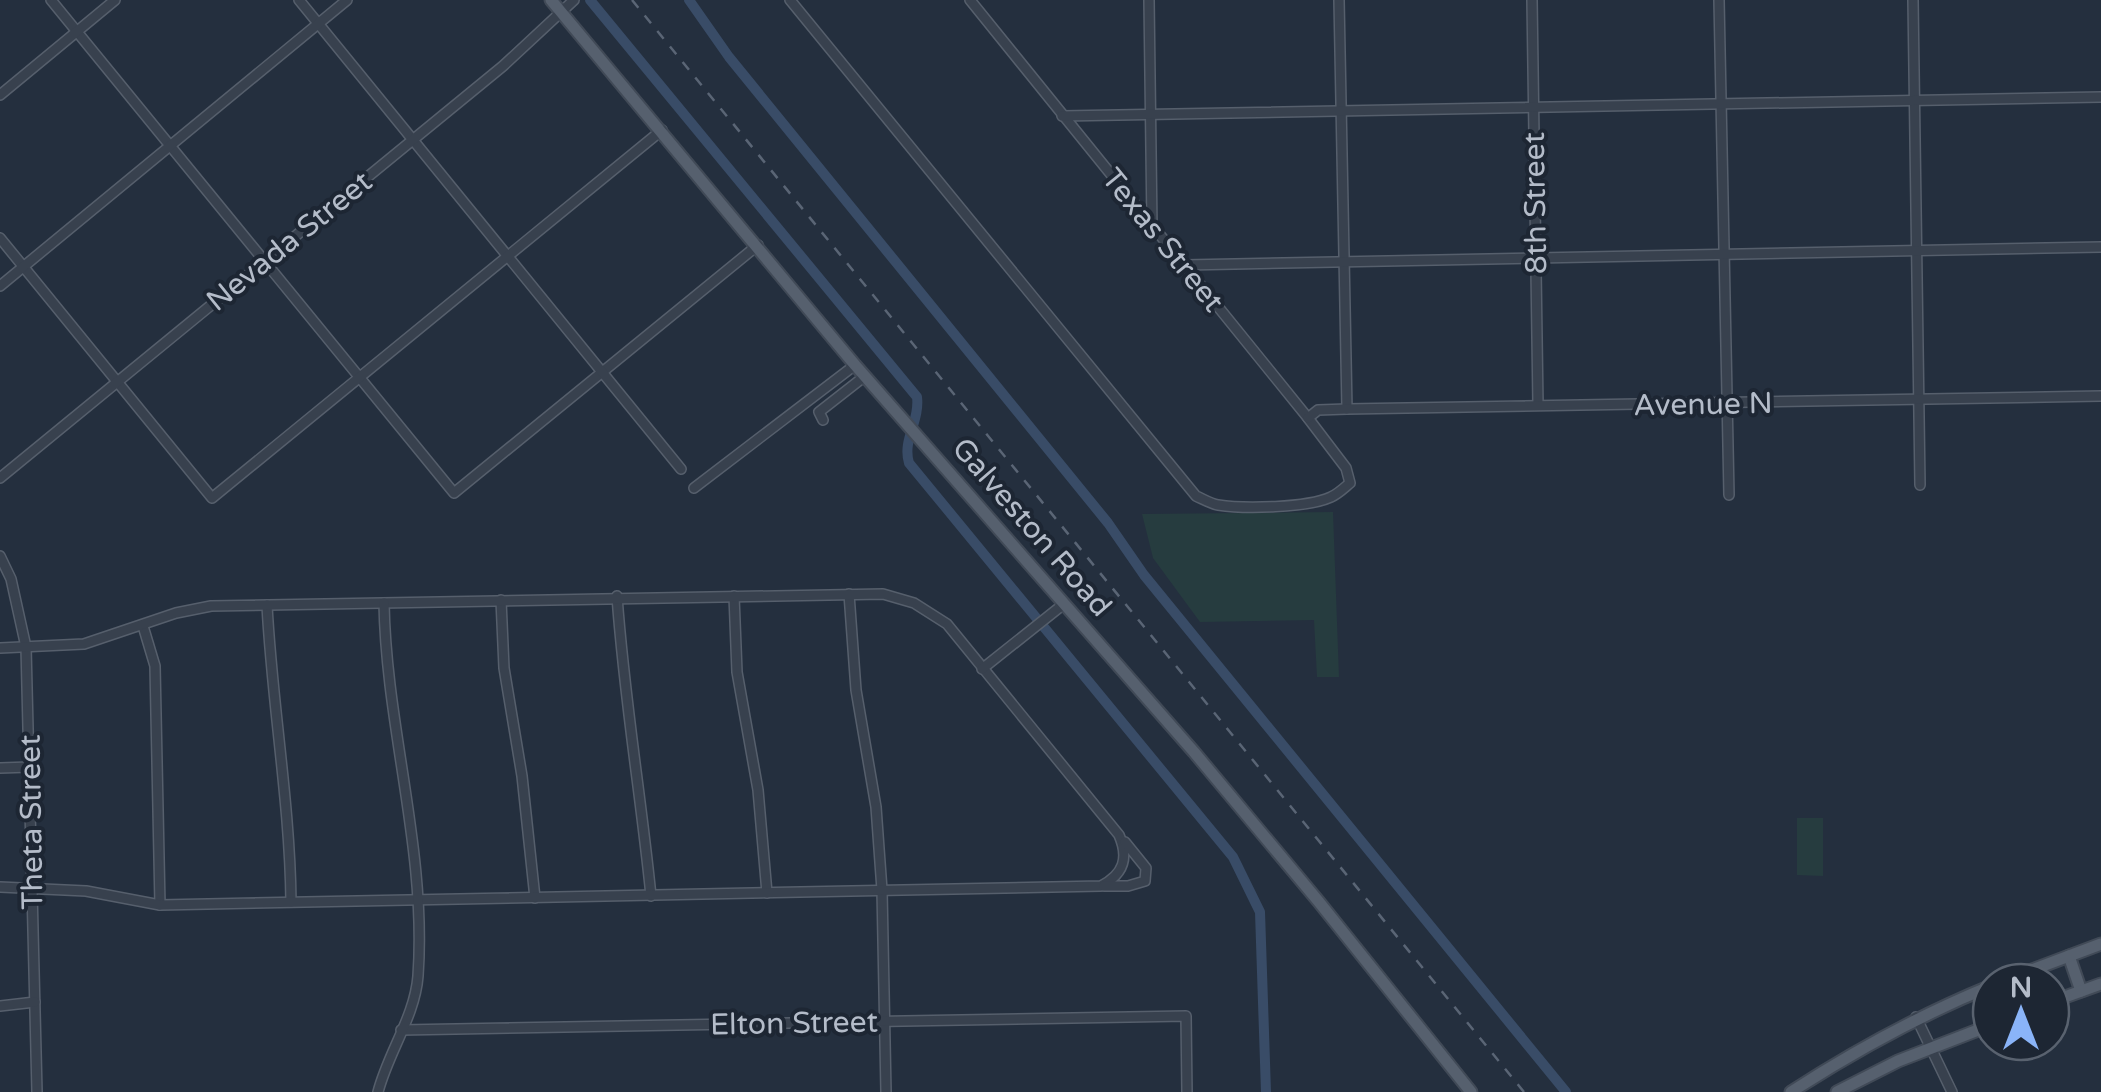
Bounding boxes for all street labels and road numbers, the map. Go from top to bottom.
street label: 8th Street [1516,132,1555,274]
street label: Texas Street [1093,161,1232,320]
street label: Nevada Street [199,163,380,319]
street label: Avenue N [1633,385,1773,424]
street label: Galveston Road [944,430,1119,624]
street label: Theta Street [11,734,52,910]
street label: Elton Street [710,1004,878,1043]

